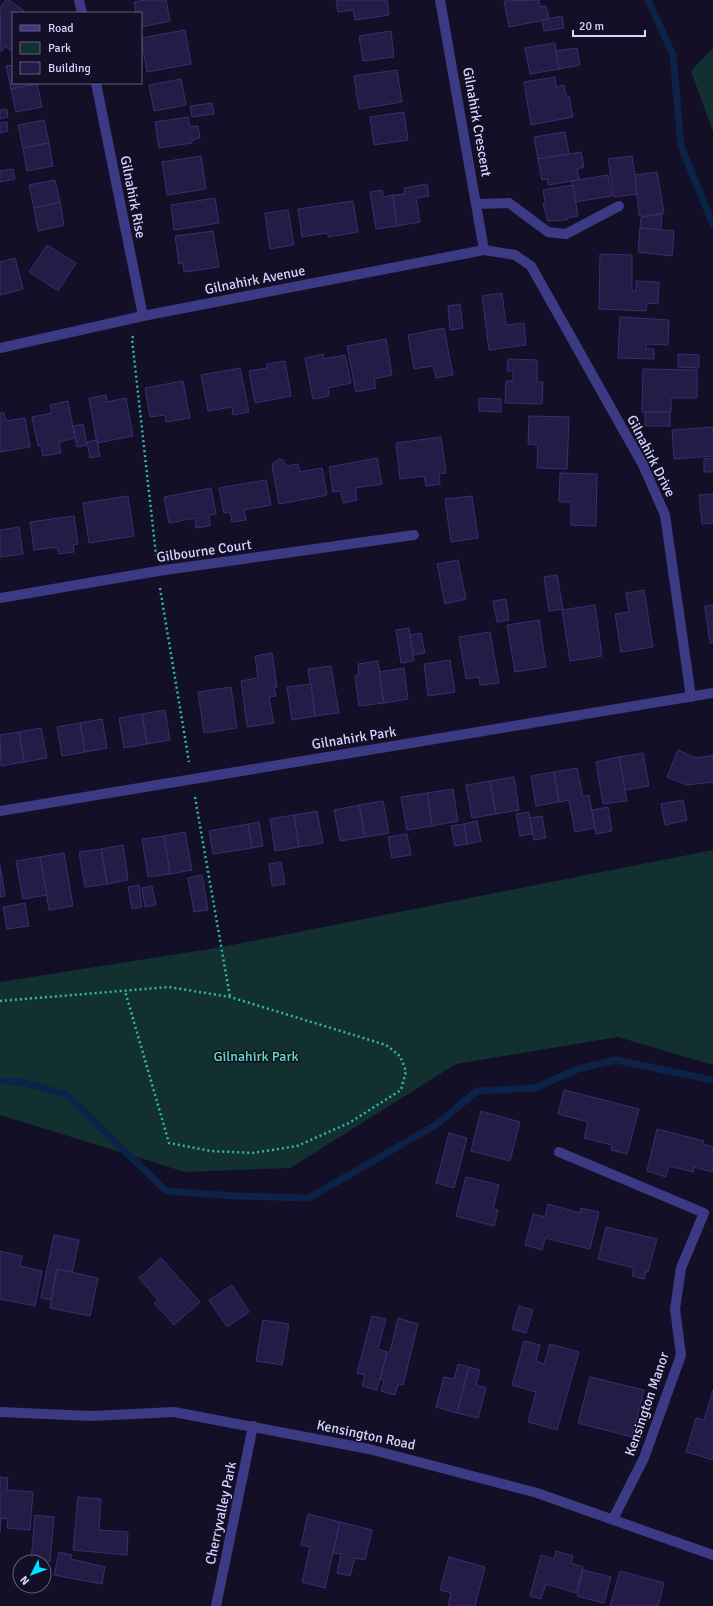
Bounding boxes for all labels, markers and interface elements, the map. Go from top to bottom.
legend [12,12,142,84]
scale bar [573,12,645,38]
text: 20 m [579,19,604,34]
text: Road [48,21,74,36]
text: Park [48,41,71,56]
text: Building [48,61,91,76]
street label: Gilnahirk Crescent [459,66,495,178]
street label: Gilnahirk Rise [117,154,149,240]
street label: Gilnahirk Avenue [203,262,307,298]
street label: Gilnahirk Drive [623,412,679,500]
street label: Gilbourne Court [155,536,253,566]
street label: Gilnahirk Park [311,723,397,753]
park label: Gilnahirk Park [213,1048,299,1065]
street label: Kensington Manor [621,1349,673,1458]
street label: Kensington Road [315,1416,417,1454]
street label: Cherryvalley Park [202,1460,240,1566]
north arrow [12,1554,52,1594]
text: N [18,1573,32,1588]

